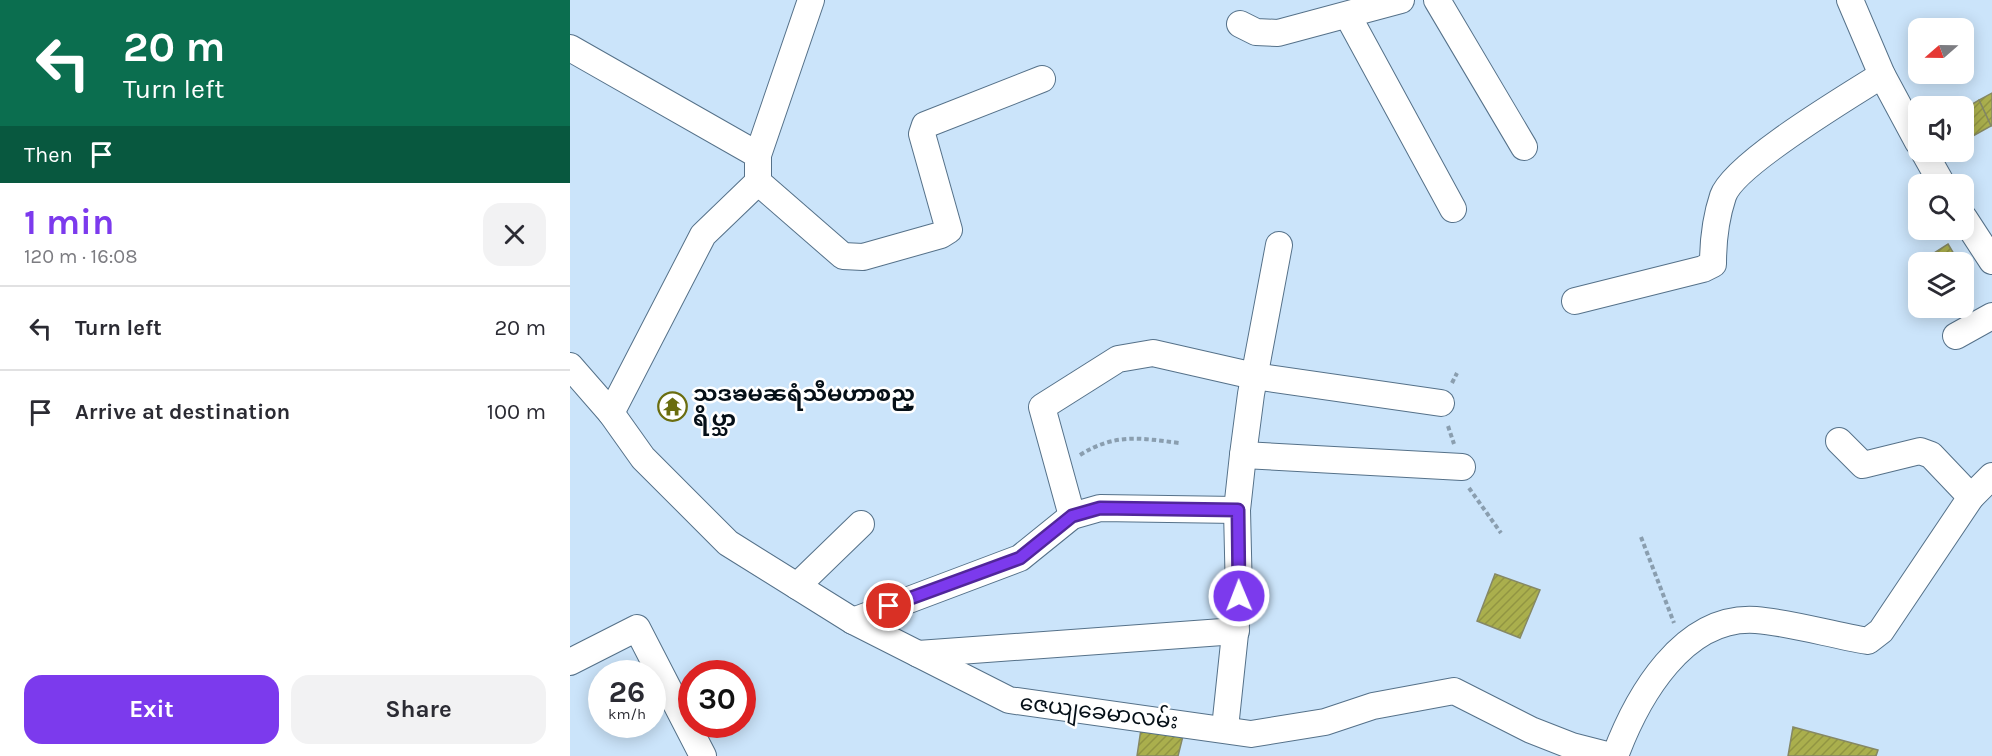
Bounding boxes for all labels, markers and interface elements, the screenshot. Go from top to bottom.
north arrow [1908,18,1974,84]
map controls [1908,18,1974,318]
text: 20 m [123,22,225,72]
icon: left [24,24,102,102]
text: Turn left [123,73,224,105]
button: sound [1908,96,1974,162]
icon: arrive [85,138,118,171]
text: Then [24,142,73,168]
button: search [1908,174,1974,240]
text: 1 min [24,201,114,243]
button: close [483,203,546,266]
text: 120 m · 16:08 [24,245,137,268]
button: layers [1908,252,1974,318]
icon: left [24,312,57,345]
text: Turn left [75,315,162,341]
text: 20 m [494,315,546,341]
place label: သဒၶမၼရံသီမဟာစည္ ရိပ္သာ [693,380,915,436]
temple icon: သဒၶမၼရံသီမဟာစည္ ရိပ္သာ [656,391,688,423]
icon: arrive [24,396,57,429]
text: Arrive at destination [75,399,290,425]
text: 100 m [487,399,546,425]
position arrow [1207,564,1271,628]
pin [863,580,914,631]
icon: arrive [872,589,905,622]
speed limit sign: 30 [678,660,756,738]
text: 26 [609,674,645,710]
button: Exit [24,675,279,744]
button: Share [291,675,546,744]
street label: ဇေယျခေမာလမ်း [1018,686,1180,740]
text: km/h [608,705,646,723]

